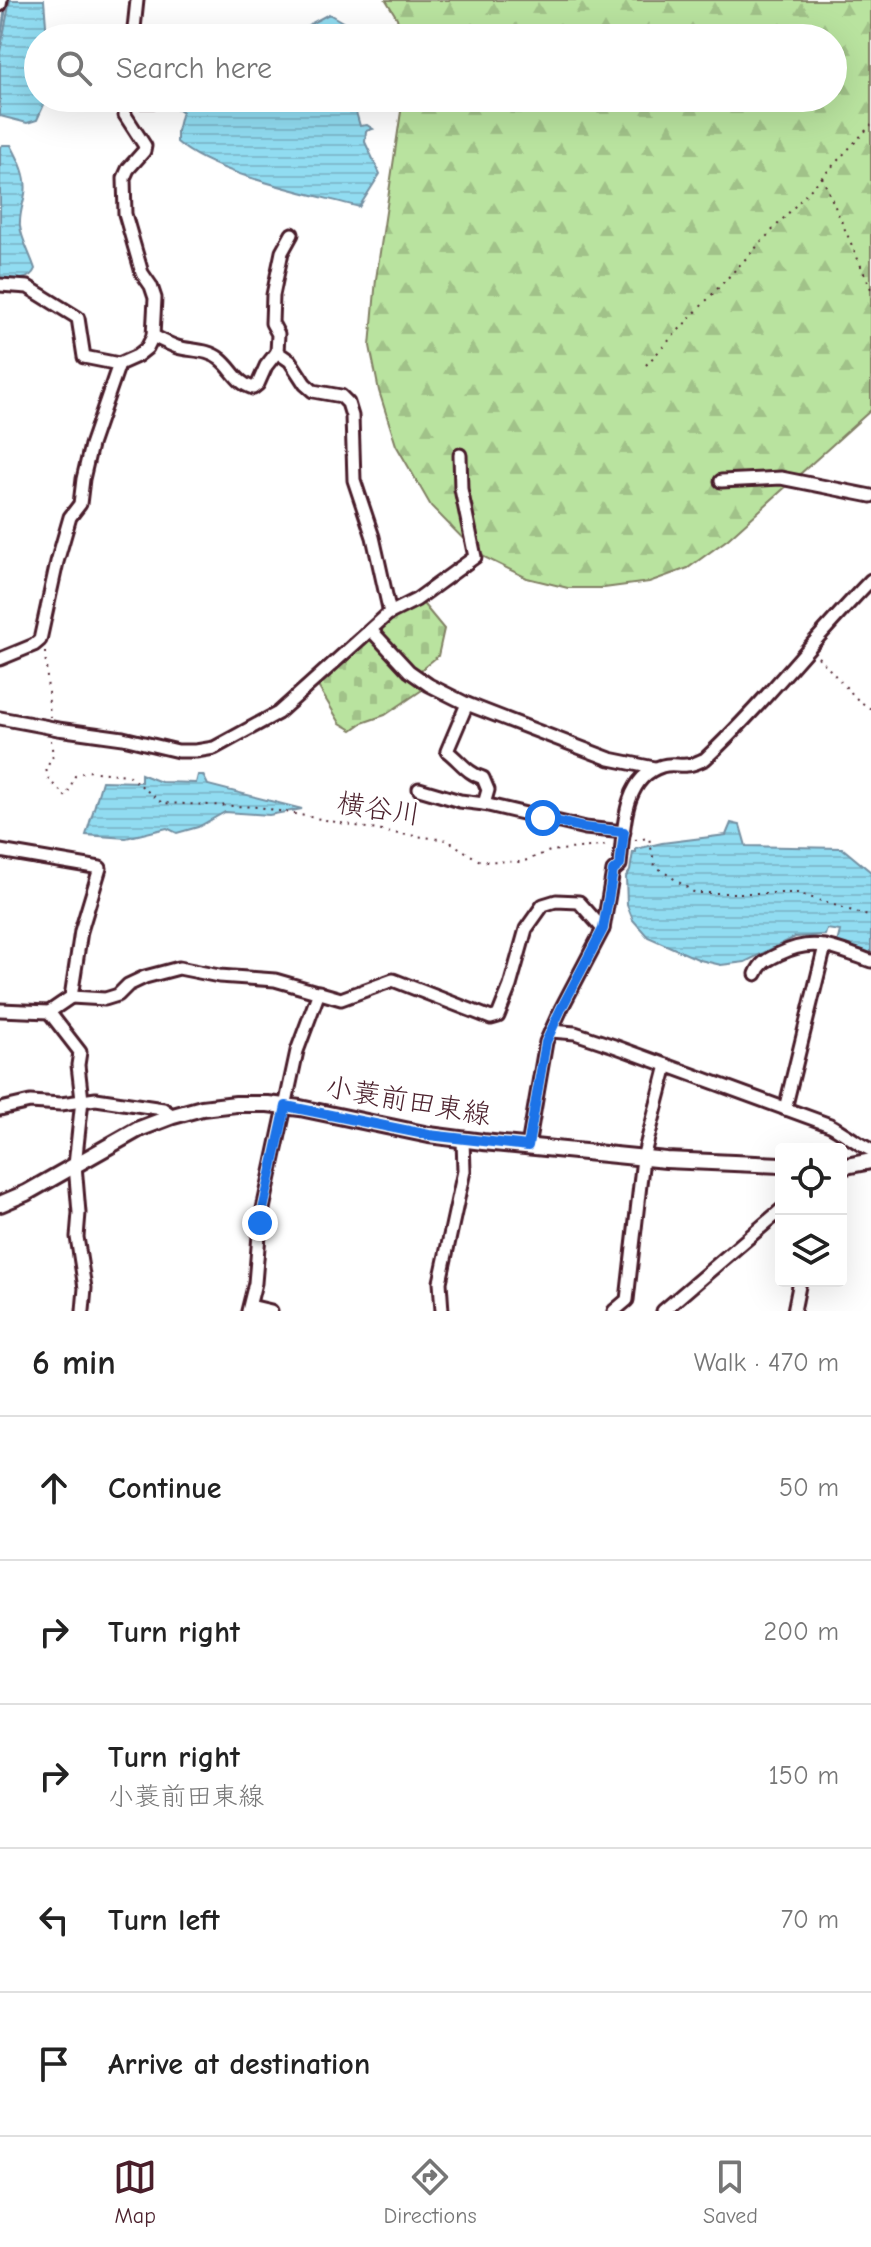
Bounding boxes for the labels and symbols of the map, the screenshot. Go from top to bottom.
street label: 横谷川 [335,787,423,831]
route start [525,800,561,836]
street label: 小蓑前田東線 [322,1071,494,1131]
route end [242,1205,278,1241]

